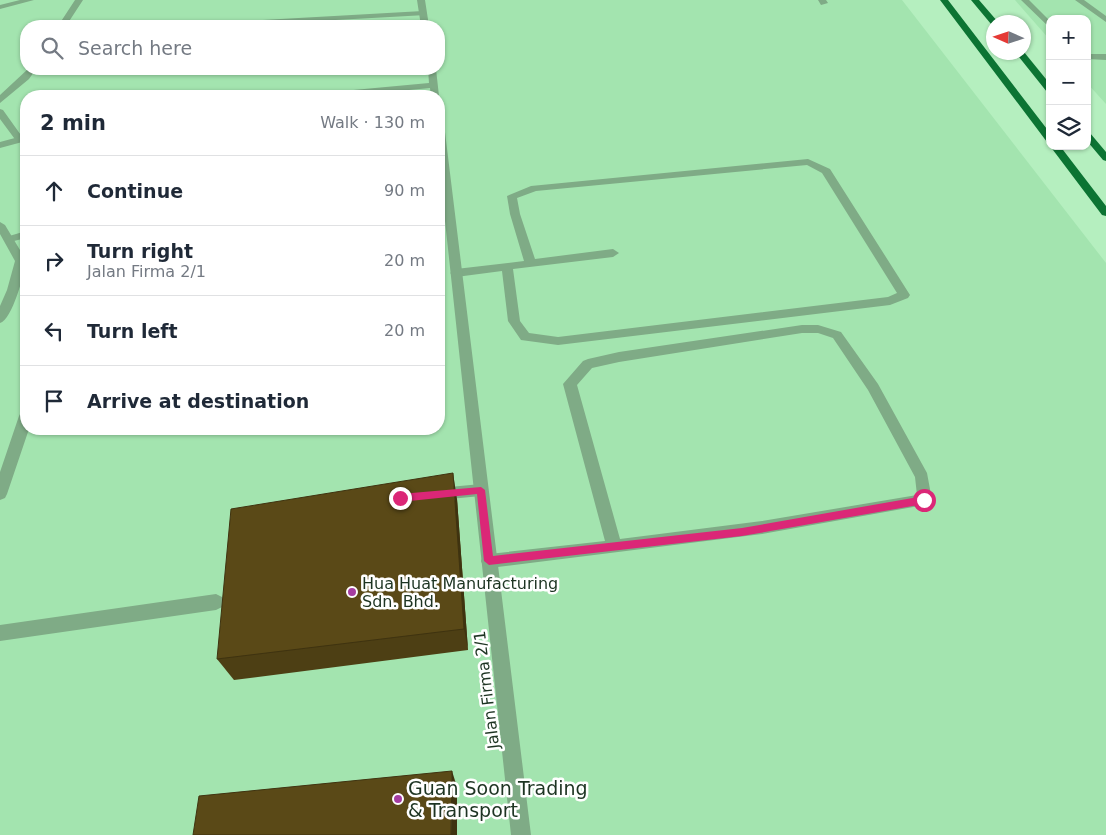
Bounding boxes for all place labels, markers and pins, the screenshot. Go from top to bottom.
place label: Hua Huat Manufacturing Sdn. Bhd. [362,574,558,611]
marker: Hua Huat Manufacturing Sdn. Bhd. [346,586,358,598]
place label: Guan Soon Trading & Transport [408,777,588,821]
marker: Guan Soon Trading & Transport [392,793,404,805]

